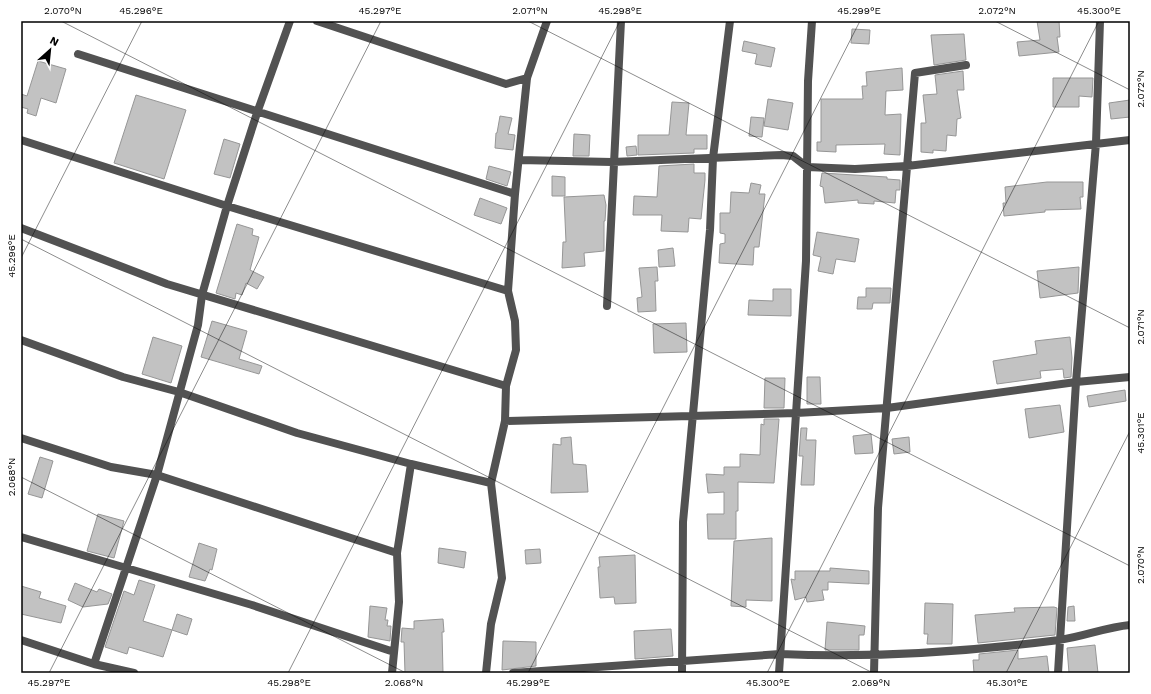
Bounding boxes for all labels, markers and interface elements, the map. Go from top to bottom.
text: 2.070°N [44,5,82,16]
text: 45.296°E [119,5,163,16]
text: 45.297°E [359,5,401,16]
text: 2.071°N [512,5,548,16]
text: 45.298°E [598,5,642,16]
text: 45.299°E [837,5,881,16]
text: 2.072°N [978,5,1016,16]
text: 45.300°E [1077,5,1121,16]
north arrow [30,30,70,70]
text: N [48,34,61,49]
text: 2.072°N [1135,70,1146,108]
text: 45.296°E [6,234,17,278]
text: 2.071°N [1135,309,1146,345]
text: 45.301°E [1135,412,1146,454]
text: 2.068°N [6,458,17,496]
text: 2.070°N [1135,546,1146,584]
text: 45.297°E [28,677,70,688]
text: 45.298°E [267,677,311,688]
text: 2.068°N [385,677,423,688]
text: 45.299°E [506,677,550,688]
text: 45.300°E [746,677,790,688]
text: 2.069°N [852,677,890,688]
text: 45.301°E [986,677,1028,688]

